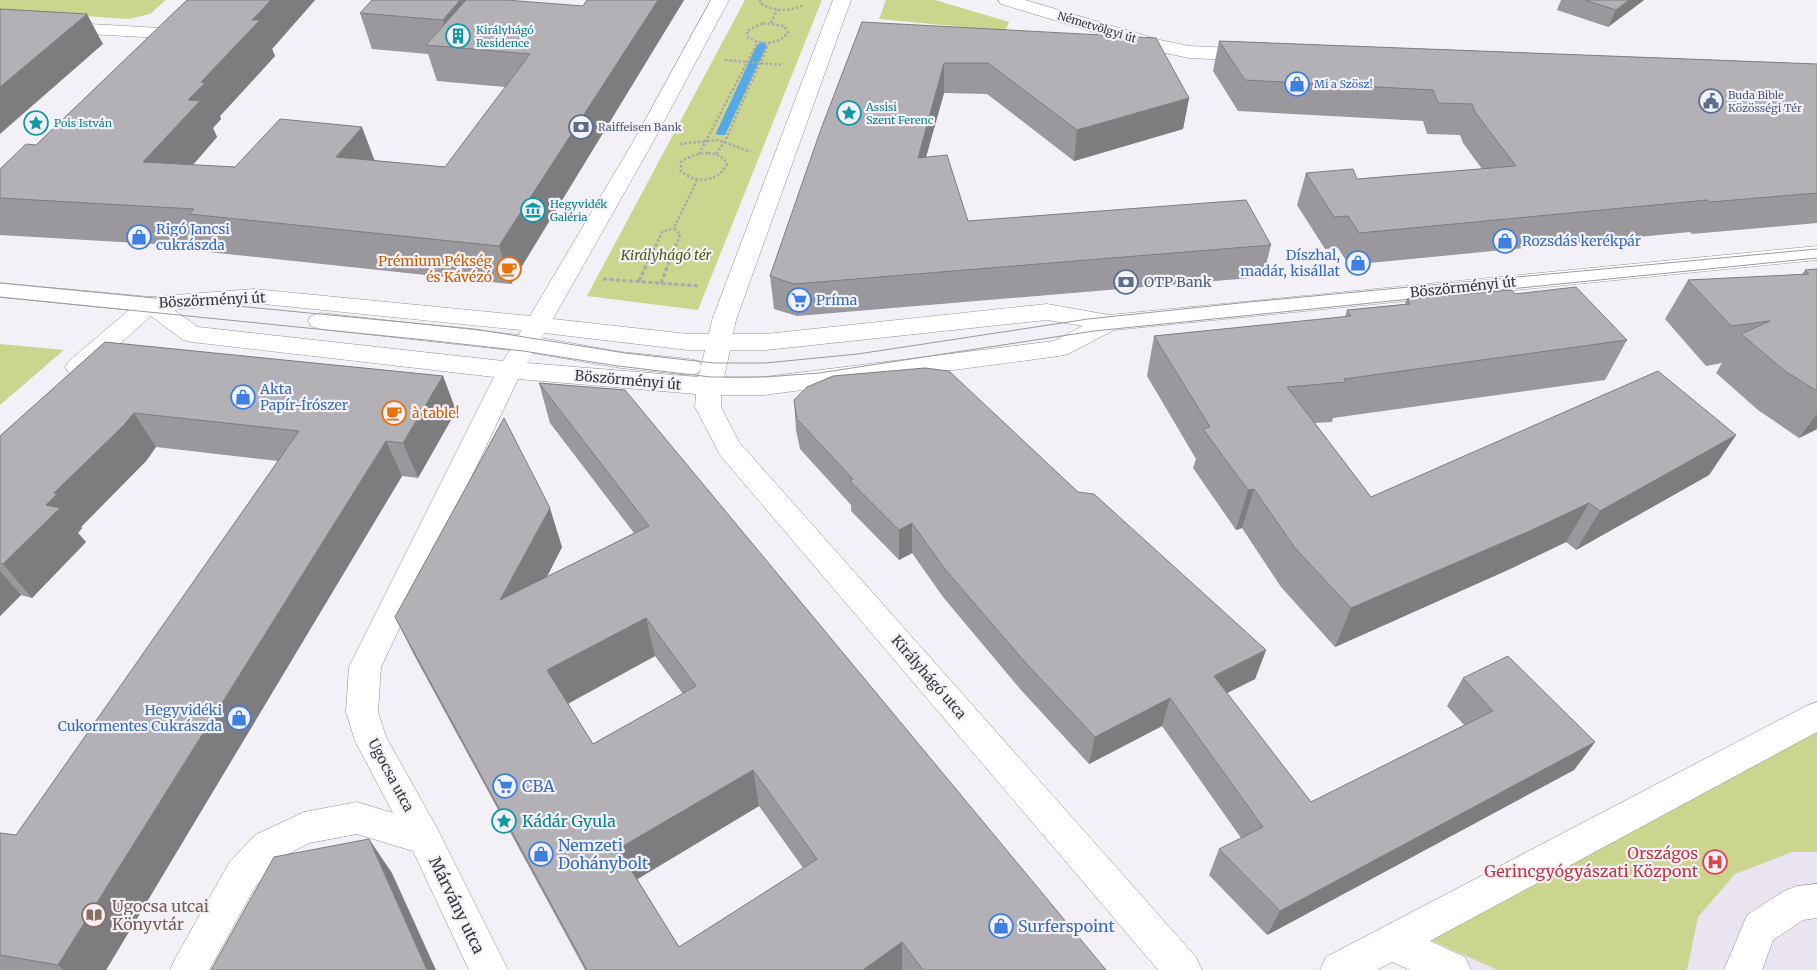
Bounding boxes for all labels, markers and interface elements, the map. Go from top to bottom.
street label: Németvölgyi út [1056,8,1139,46]
building icon: Királyhágó Residence [445,23,471,49]
place label: Királyhágó Residence [476,23,534,50]
shop icon: Mi a Szösz! [1284,71,1310,97]
place label: Mi a Szösz! [1314,77,1373,91]
public building icon: Buda Bible Közösségi Tér [1698,88,1724,114]
place label: Buda Bible Közösségi Tér [1728,88,1802,115]
place icon: Assisi Szent Ferenc [836,100,862,126]
place label: Assisi Szent Ferenc [865,100,934,127]
place icon: Pois István [23,110,49,136]
bank icon: Raiffeisen Bank [568,114,594,140]
place label: Pois István [54,116,113,130]
place label: Raiffeisen Bank [598,120,682,134]
museum icon: Hegyvidék Galéria [520,197,546,223]
place label: Hegyvidék Galéria [550,197,607,224]
place label: Rigó Jancsi cukrászda [156,220,230,254]
shop icon: Rigó Jancsi cukrászda [126,224,152,250]
shop icon: Rozsdás kerékpár [1492,228,1518,254]
place label: Rozsdás kerékpár [1522,232,1641,250]
park label: Királyhágó tér [620,246,712,264]
place label: Díszhal, madár, kisállat [1240,246,1341,280]
shop icon: Díszhal, madár, kisállat [1345,250,1371,276]
place label: Prémium Pékség és Kávézó [378,252,493,286]
cafe icon: Prémium Pékség és Kávézó [496,256,522,282]
bank icon: OTP Bank [1113,269,1139,295]
street label: Böszörményi út [1409,272,1518,302]
place label: OTP Bank [1144,273,1212,291]
supermarket icon: Príma [786,287,812,313]
street label: Böszörményi út [158,288,266,312]
place label: Príma [816,291,858,309]
street label: Böszörményi út [574,366,683,394]
place label: Akta Papír-Írószer [259,380,348,414]
shop icon: Akta Papír-Írószer [230,384,256,410]
cafe icon: à table! [381,400,407,426]
place label: à table! [412,404,460,422]
street label: Királyhágó utca [888,631,971,723]
place label: Hegyvidéki Cukormentes Cukrászda [58,701,222,735]
shop icon: Hegyvidéki Cukormentes Cukrászda [226,705,252,731]
street label: Ugocsa utca [364,735,418,815]
supermarket icon: CBA [492,773,518,799]
place label: CBA [522,776,555,796]
place icon: Kádár Gyula [491,808,517,834]
place label: Kádár Gyula [522,811,616,831]
place label: Nemzeti Dohánybolt [558,835,649,873]
shop icon: Nemzeti Dohánybolt [528,841,554,867]
place label: Országos Gerincgyógyászati Központ [1484,843,1699,881]
hospital icon: Országos Gerincgyógyászati Központ [1702,849,1728,875]
street label: Márvány utca [425,853,489,957]
place label: Ugocsa utcai Könyvtár [112,896,209,934]
library icon: Ugocsa utcai Könyvtár [81,902,107,928]
shop icon: Surferspoint [988,913,1014,939]
place label: Surferspoint [1018,916,1115,936]

